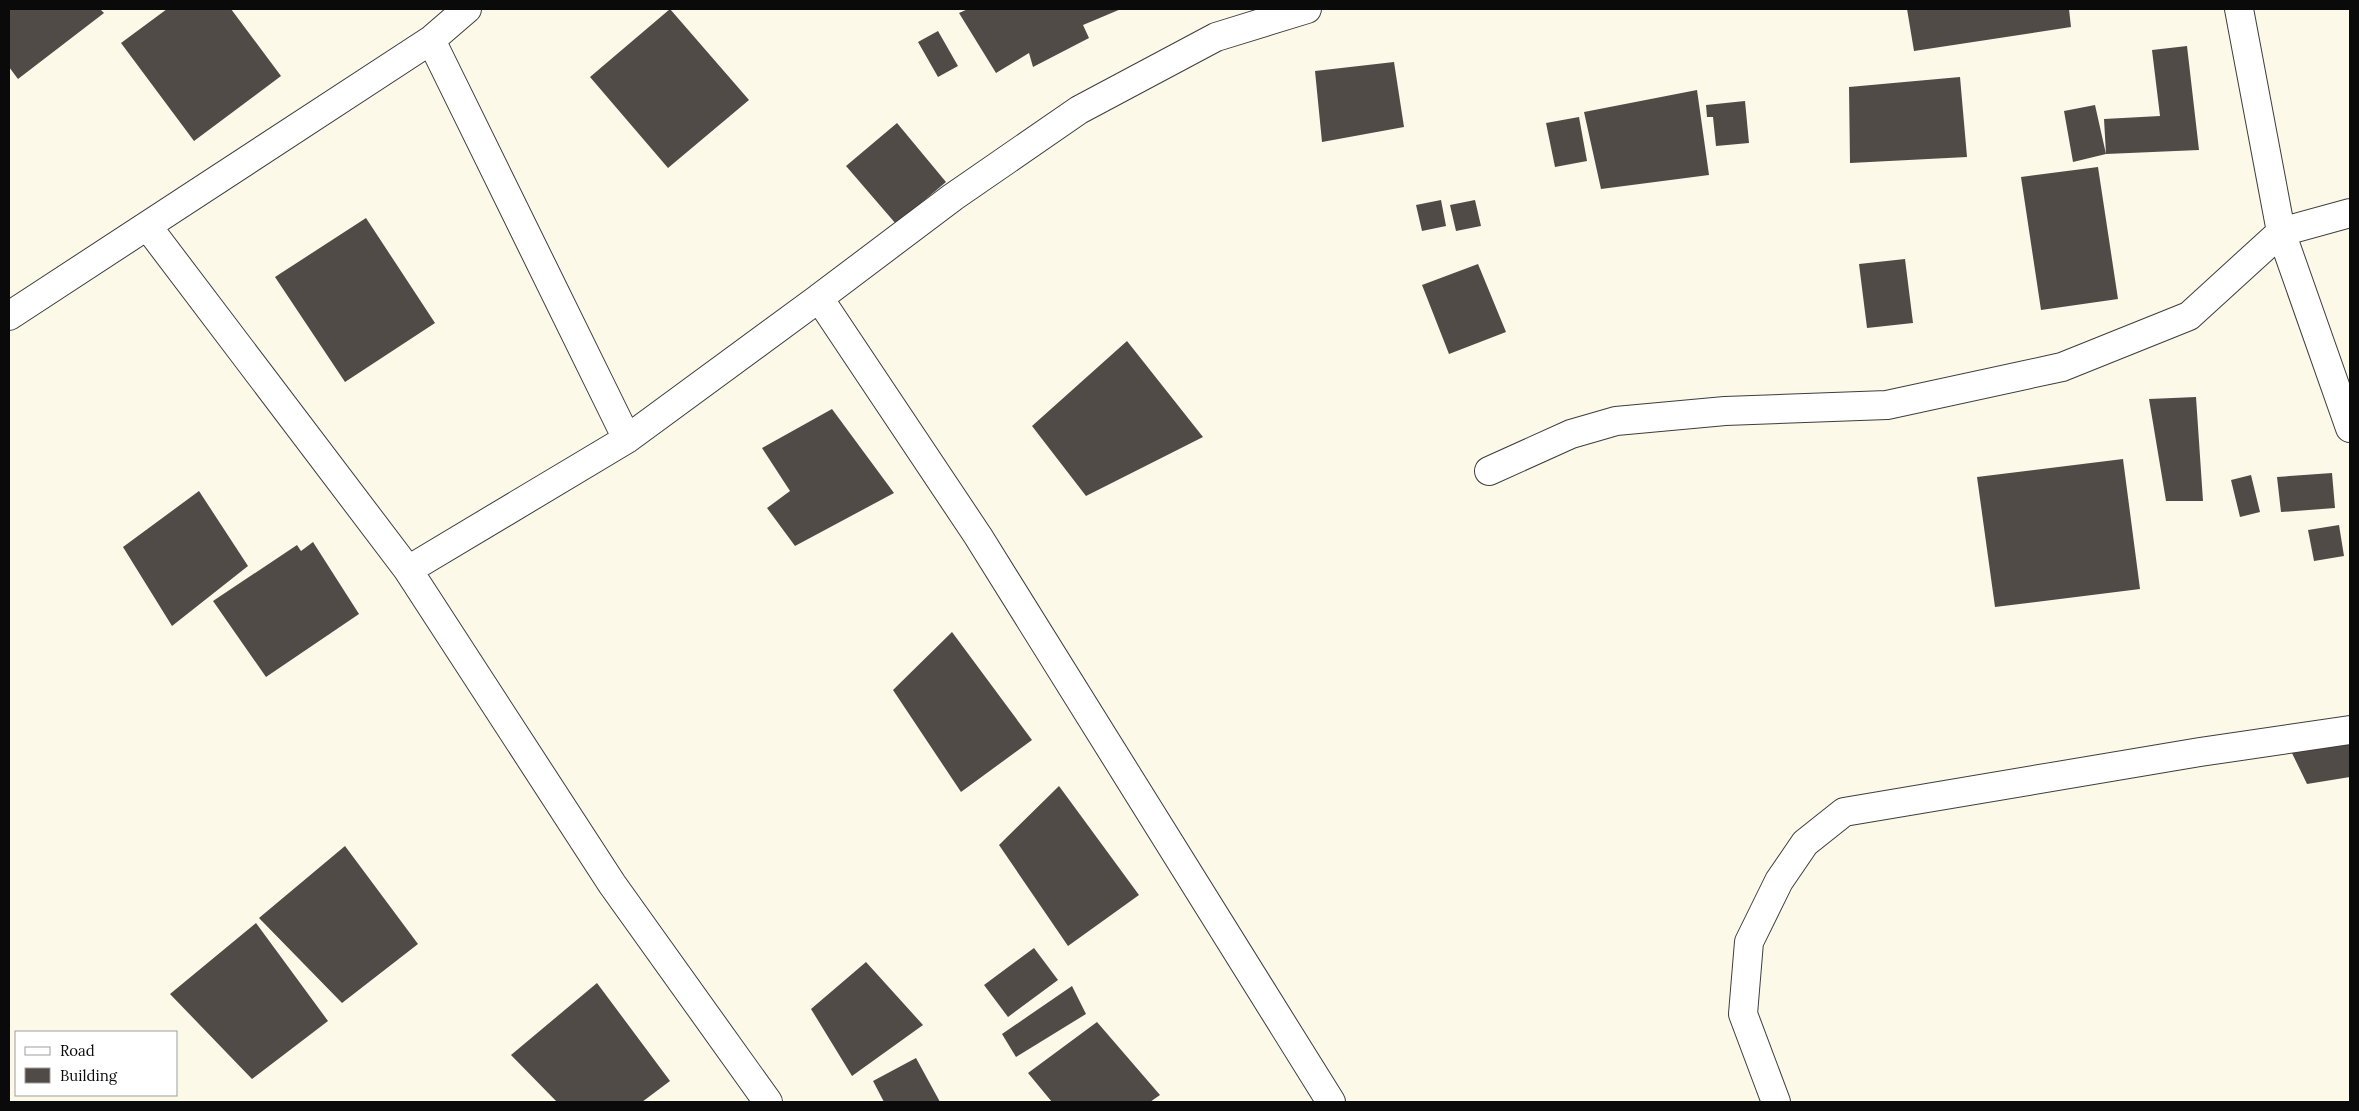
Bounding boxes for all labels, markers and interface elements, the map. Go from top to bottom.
legend [15,1031,178,1096]
text: Road [60,1041,95,1060]
text: Building [60,1066,118,1085]

